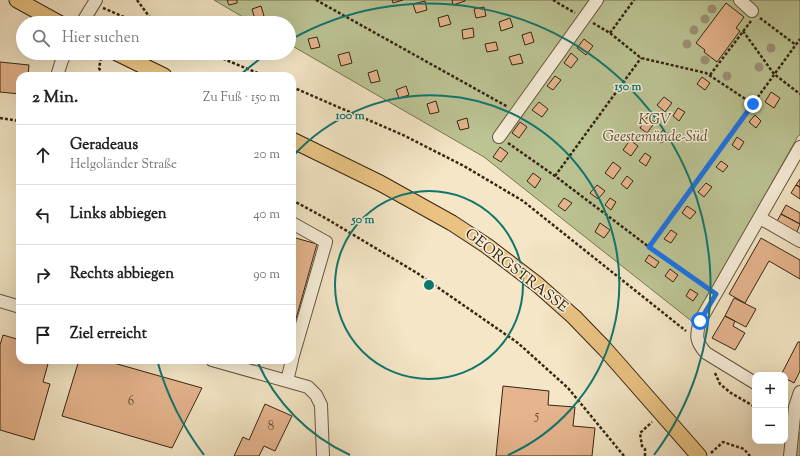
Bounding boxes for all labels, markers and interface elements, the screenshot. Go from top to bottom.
search box [16,16,296,60]
icon: search [30,27,52,49]
text: Hier suchen [62,28,140,49]
text: 150 m [613,78,642,96]
text: 2 Min. [32,86,78,110]
text: Zu Fuß · 150 m [203,89,280,107]
route end [744,95,762,113]
text: 100 m [334,107,365,125]
park label: KGV Geestemünde-Süd [602,110,708,148]
text: Geradeaus [70,135,138,156]
icon: ahead [32,144,54,166]
text: 20 m [254,146,280,164]
text: Helgoländer Straße [70,156,177,174]
icon: left [32,204,54,226]
text: Links abbiegen [70,204,167,225]
text: 40 m [253,206,280,224]
text: 50 m [351,211,375,229]
street label: GEORGSTRASSE [460,224,572,318]
icon: right [32,264,54,286]
text: Rechts abbiegen [70,264,174,285]
text: 90 m [253,266,280,284]
centre of rings [422,278,436,292]
route start [691,312,709,330]
icon: arrive [32,324,54,346]
text: Ziel erreicht [70,324,147,345]
map controls [752,372,788,444]
button: + [752,372,788,408]
house number: 6 [128,393,134,411]
house number: 5 [534,407,540,425]
button: − [752,408,788,444]
house number: 8 [268,418,274,436]

